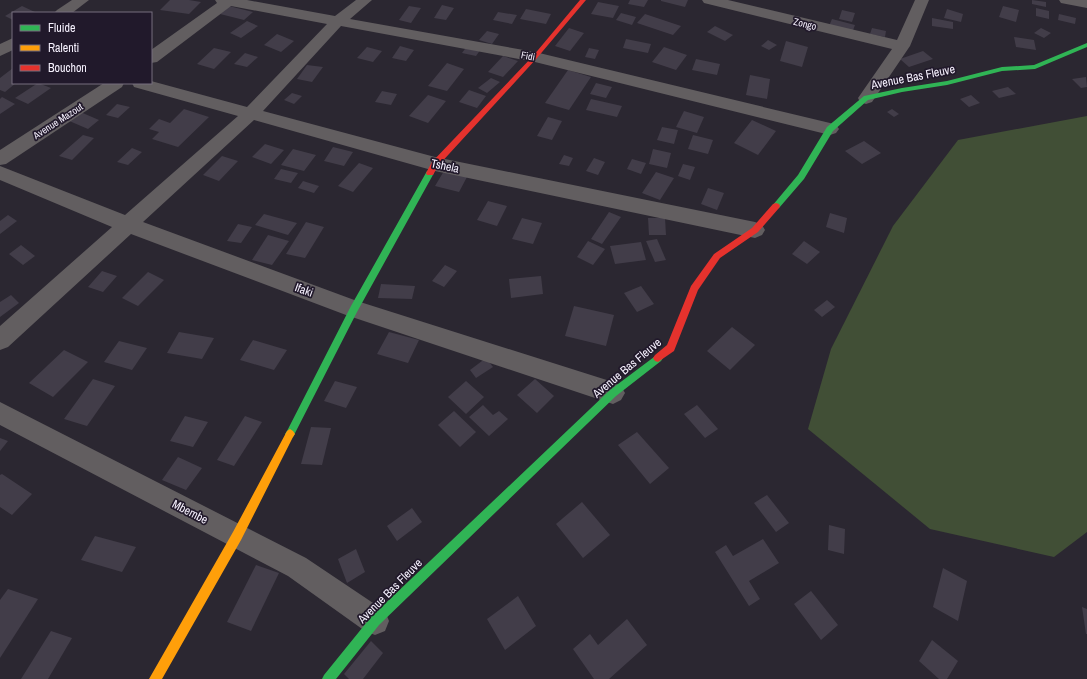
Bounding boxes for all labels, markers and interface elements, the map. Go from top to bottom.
legend [12,12,152,84]
street label: Zongo [792,15,818,33]
text: Fluide [48,20,75,36]
text: Ralenti [48,40,79,56]
street label: Fidi [520,48,536,64]
text: Bouchon [48,60,87,76]
street label: Avenue Bas Fleuve [869,61,956,93]
street label: Avenue Mazout [30,100,86,142]
street label: Tshela [429,155,461,177]
street label: Ifaki [293,279,315,301]
street label: Avenue Bas Fleuve [588,334,665,402]
street label: Mbembe [169,496,211,528]
street label: Avenue Bas Fleuve [354,555,426,627]

